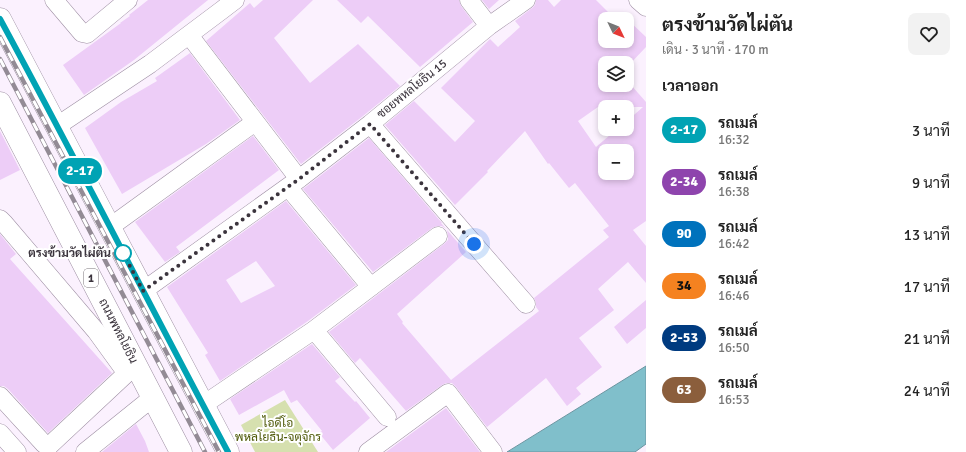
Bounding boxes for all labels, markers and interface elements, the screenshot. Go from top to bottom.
north arrow [598,12,634,48]
map controls [598,12,634,180]
text: ตรงข้ามวัดไผ่ตัน [662,13,793,37]
button: heart [908,13,950,55]
text: เดิน · 3 นาที · 170 m [662,42,769,58]
street label: ซอยพหลโยธิน 15 [373,55,450,122]
button: layers [598,56,634,92]
text: เวลาออก [662,77,719,95]
button: + [598,100,634,136]
text: รถเมล์ [718,114,758,132]
text: 2-17 [670,121,698,138]
text: 3 นาที [912,122,950,140]
text: 16:32 [718,132,750,148]
button: − [598,144,634,180]
line badge: 2-17 [52,158,108,184]
text: 2-17 [66,162,94,179]
text: รถเมล์ [718,166,758,184]
text: 2-34 [670,173,698,190]
text: 9 นาที [912,174,950,192]
text: 16:38 [718,184,750,200]
text: รถเมล์ [718,218,758,236]
text: 90 [676,225,692,242]
text: 13 นาที [904,226,950,244]
your location [464,234,484,254]
text: 16:42 [718,236,750,252]
marker: ตรงข้ามวัดไผ่ตัน [114,244,132,262]
place label: ตรงข้ามวัดไผ่ตัน [28,245,111,261]
road number: 1 [84,269,98,287]
text: รถเมล์ [718,270,758,288]
text: 34 [676,277,692,294]
text: 17 นาที [904,278,950,296]
text: 16:46 [718,288,750,304]
street label: ถนนพหลโยธิน [95,295,142,366]
text: รถเมล์ [718,322,758,340]
text: 2-53 [670,329,698,346]
text: 21 นาที [904,330,950,348]
text: 16:50 [718,340,750,356]
text: รถเมล์ [718,374,758,392]
text: 63 [676,381,692,398]
text: 24 นาที [904,382,950,400]
text: 16:53 [718,392,750,408]
park label: ไอดีโอ พหลโยธิน-จตุจักร [235,415,321,446]

